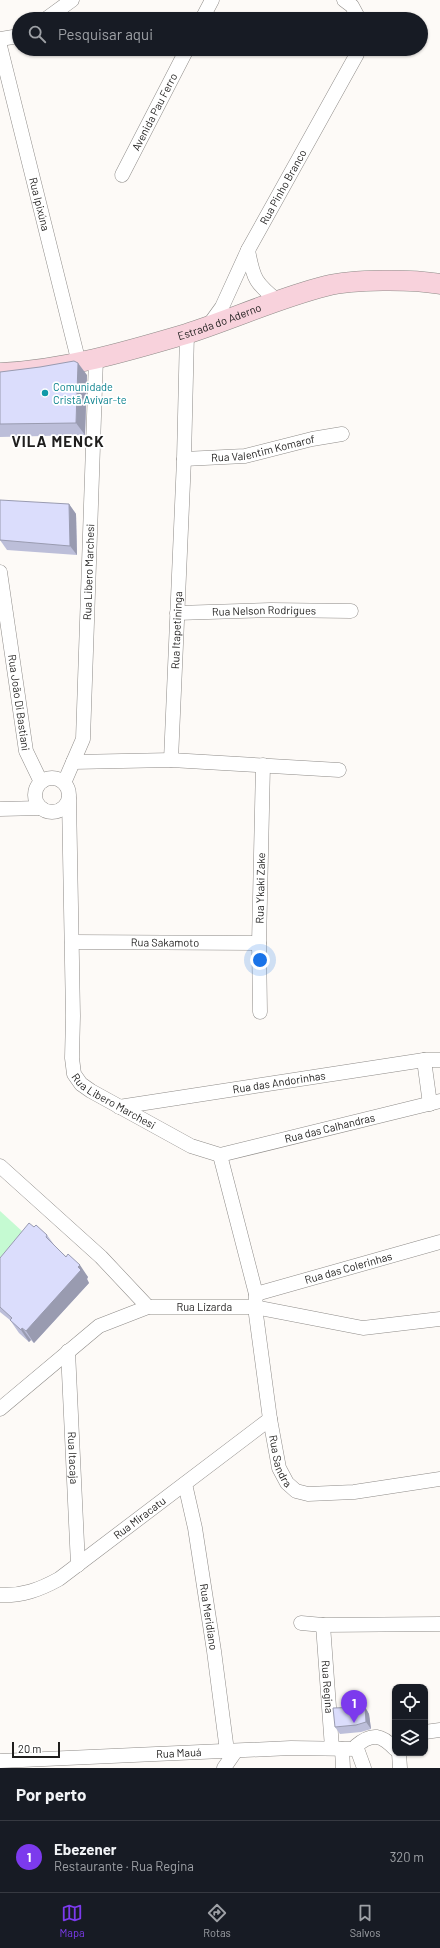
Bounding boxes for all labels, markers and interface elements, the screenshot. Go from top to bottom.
search box [12,12,428,56]
icon: search [26,23,48,45]
text: Pesquisar aqui [58,25,153,43]
street label: Avenida Pau Ferro [129,71,180,153]
street label: Rua Pinho Branco [257,147,309,227]
street label: Rua Ipixúna [27,176,53,232]
street label: Estrada do Aderno [176,300,263,342]
place label: Comunidade Cristã Avivar-te [53,380,127,406]
marker: Comunidade Cristã Avivar-te [40,388,50,398]
district label: VILA MENCK [11,432,105,450]
street label: Rua Valentim Komarof [211,432,316,464]
street label: Rua Libero Marchesi [80,523,96,620]
street label: Rua Itapetininga [168,591,184,669]
street label: Rua Nelson Rodrigues [212,603,316,618]
street label: Rua João Di Bastiani [6,653,33,752]
street label: Rua Ykaki Zake [252,852,267,924]
street label: Rua Sakamoto [131,935,199,949]
your location [250,950,270,970]
street label: Rua das Andorinhas [232,1068,326,1095]
street label: Rua Libero Marchesi [69,1070,158,1131]
street label: Rua das Calhandras [283,1110,376,1145]
street label: Rua das Colerinhas [303,1249,393,1286]
street label: Rua Lizarda [176,1300,232,1313]
street label: Rua Itacaja [66,1431,81,1484]
street label: Rua Sandra [267,1434,294,1490]
street label: Rua Miracatu [111,1494,168,1541]
street label: Rua Meridiano [198,1582,221,1651]
street label: Rua Regina [320,1660,336,1714]
map controls [392,1684,428,1756]
button: locate [392,1684,428,1720]
pin: 1 [341,1690,367,1723]
button: layers [392,1720,428,1756]
scale bar [12,1740,60,1759]
text: 20 m [18,1742,41,1755]
street label: Rua Mauá [156,1745,202,1760]
text: Por perto [16,1784,86,1804]
text: Ebezener [54,1840,117,1858]
text: 1 [27,1849,31,1865]
text: 320 m [390,1849,424,1865]
text: Restaurante · Rua Regina [54,1858,194,1874]
tab: Mapa [59,1902,85,1939]
tab: Rotas [203,1902,231,1939]
tab: Salvos [350,1902,381,1939]

